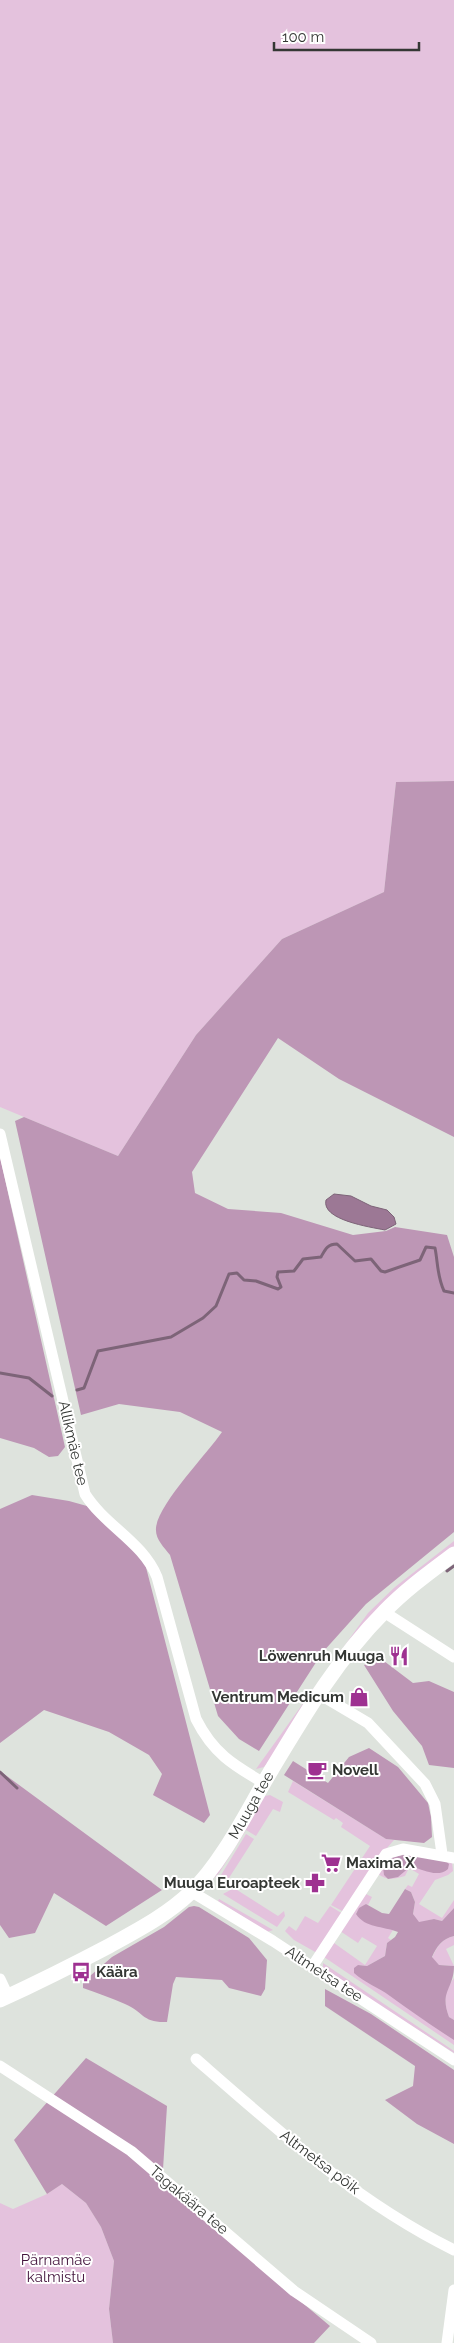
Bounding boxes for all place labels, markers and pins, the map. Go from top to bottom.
restaurant icon: Löwenruh Muuga [388,1645,410,1667]
place label: Löwenruh Muuga [259,1647,384,1665]
shop icon: Ventrum Medicum [348,1686,370,1708]
place label: Ventrum Medicum [211,1688,344,1706]
cafe icon: Novell [306,1759,328,1781]
place label: Novell [332,1761,379,1779]
supermarket icon: Maxima X [320,1852,342,1874]
place label: Maxima X [346,1854,415,1872]
pharmacy icon: Muuga Euroapteek [304,1872,326,1894]
place label: Muuga Euroapteek [164,1874,301,1892]
bus stop icon: Käära [70,1961,92,1983]
place label: Käära [96,1963,138,1981]

